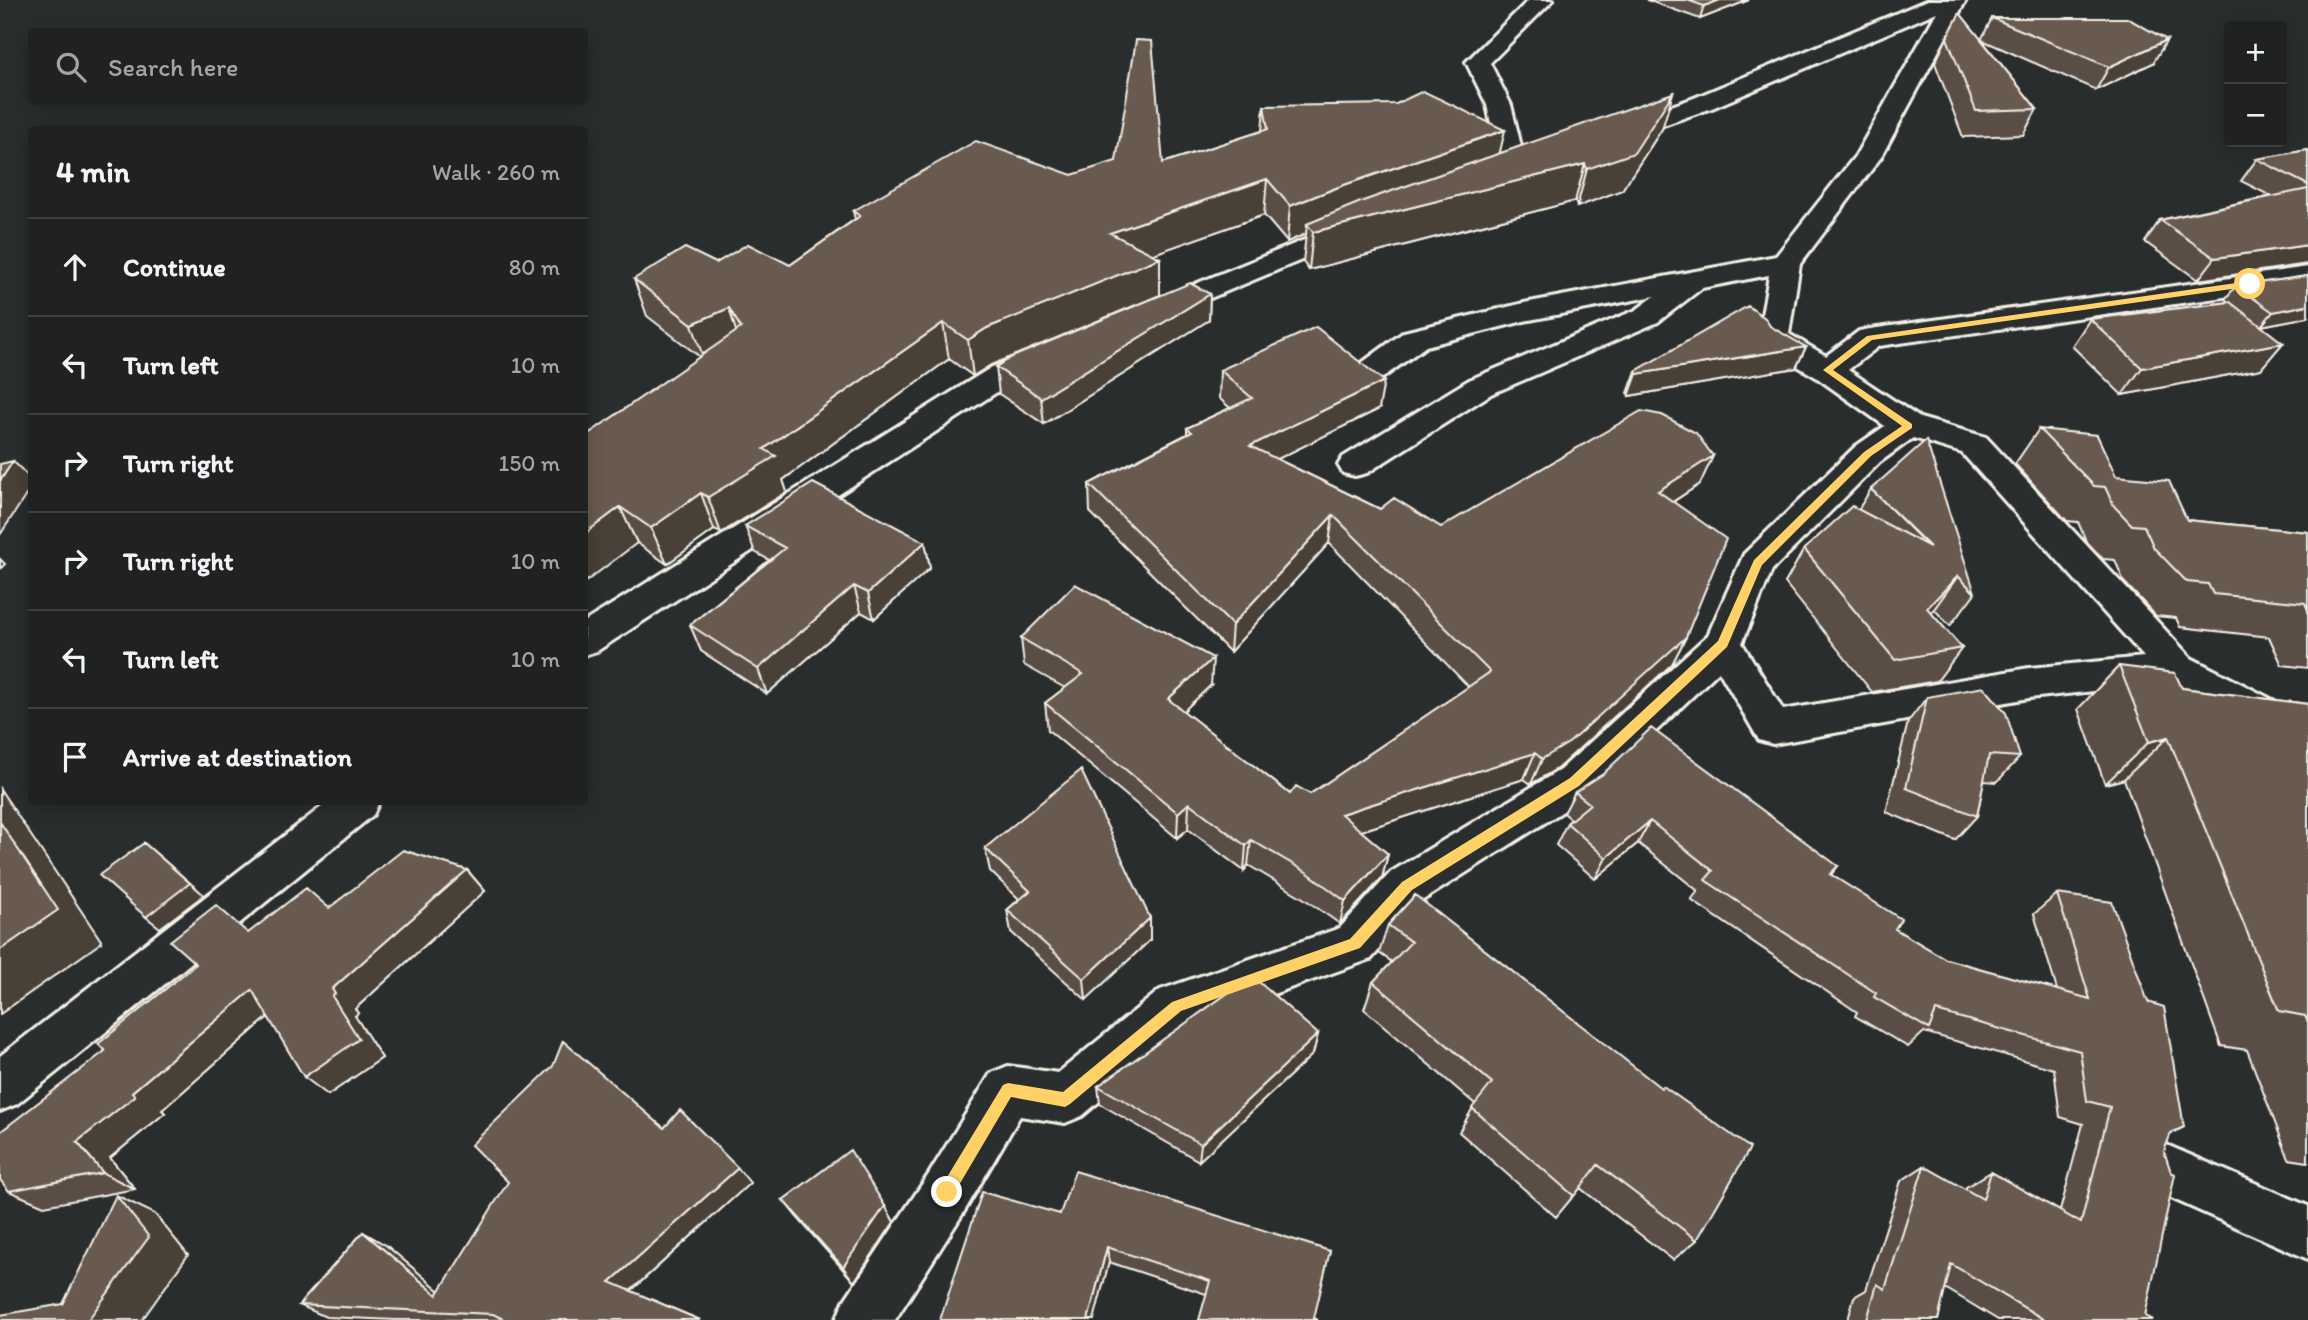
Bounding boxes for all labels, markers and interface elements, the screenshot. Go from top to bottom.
map controls [2224,21,2287,147]
button: + [2224,21,2287,84]
search box [28,28,588,105]
icon: search [52,48,90,86]
text: Search here [108,51,238,83]
button: − [2224,84,2287,147]
text: 4 min [56,153,130,190]
text: Walk · 260 m [432,158,560,186]
icon: ahead [56,248,94,286]
text: Continue [123,251,226,283]
text: 80 m [509,253,560,281]
route start [2234,268,2265,299]
icon: left [56,346,94,384]
text: Turn left [123,349,219,381]
text: 10 m [511,351,560,379]
icon: right [56,444,94,482]
text: Turn right [123,447,234,479]
text: 150 m [499,449,560,477]
icon: right [56,542,94,580]
text: Turn right [123,545,234,577]
text: 10 m [511,547,560,575]
icon: left [56,640,94,678]
text: Turn left [123,643,219,675]
text: 10 m [511,645,560,673]
icon: arrive [56,738,94,776]
text: Arrive at destination [123,741,352,773]
route end [931,1176,962,1207]

